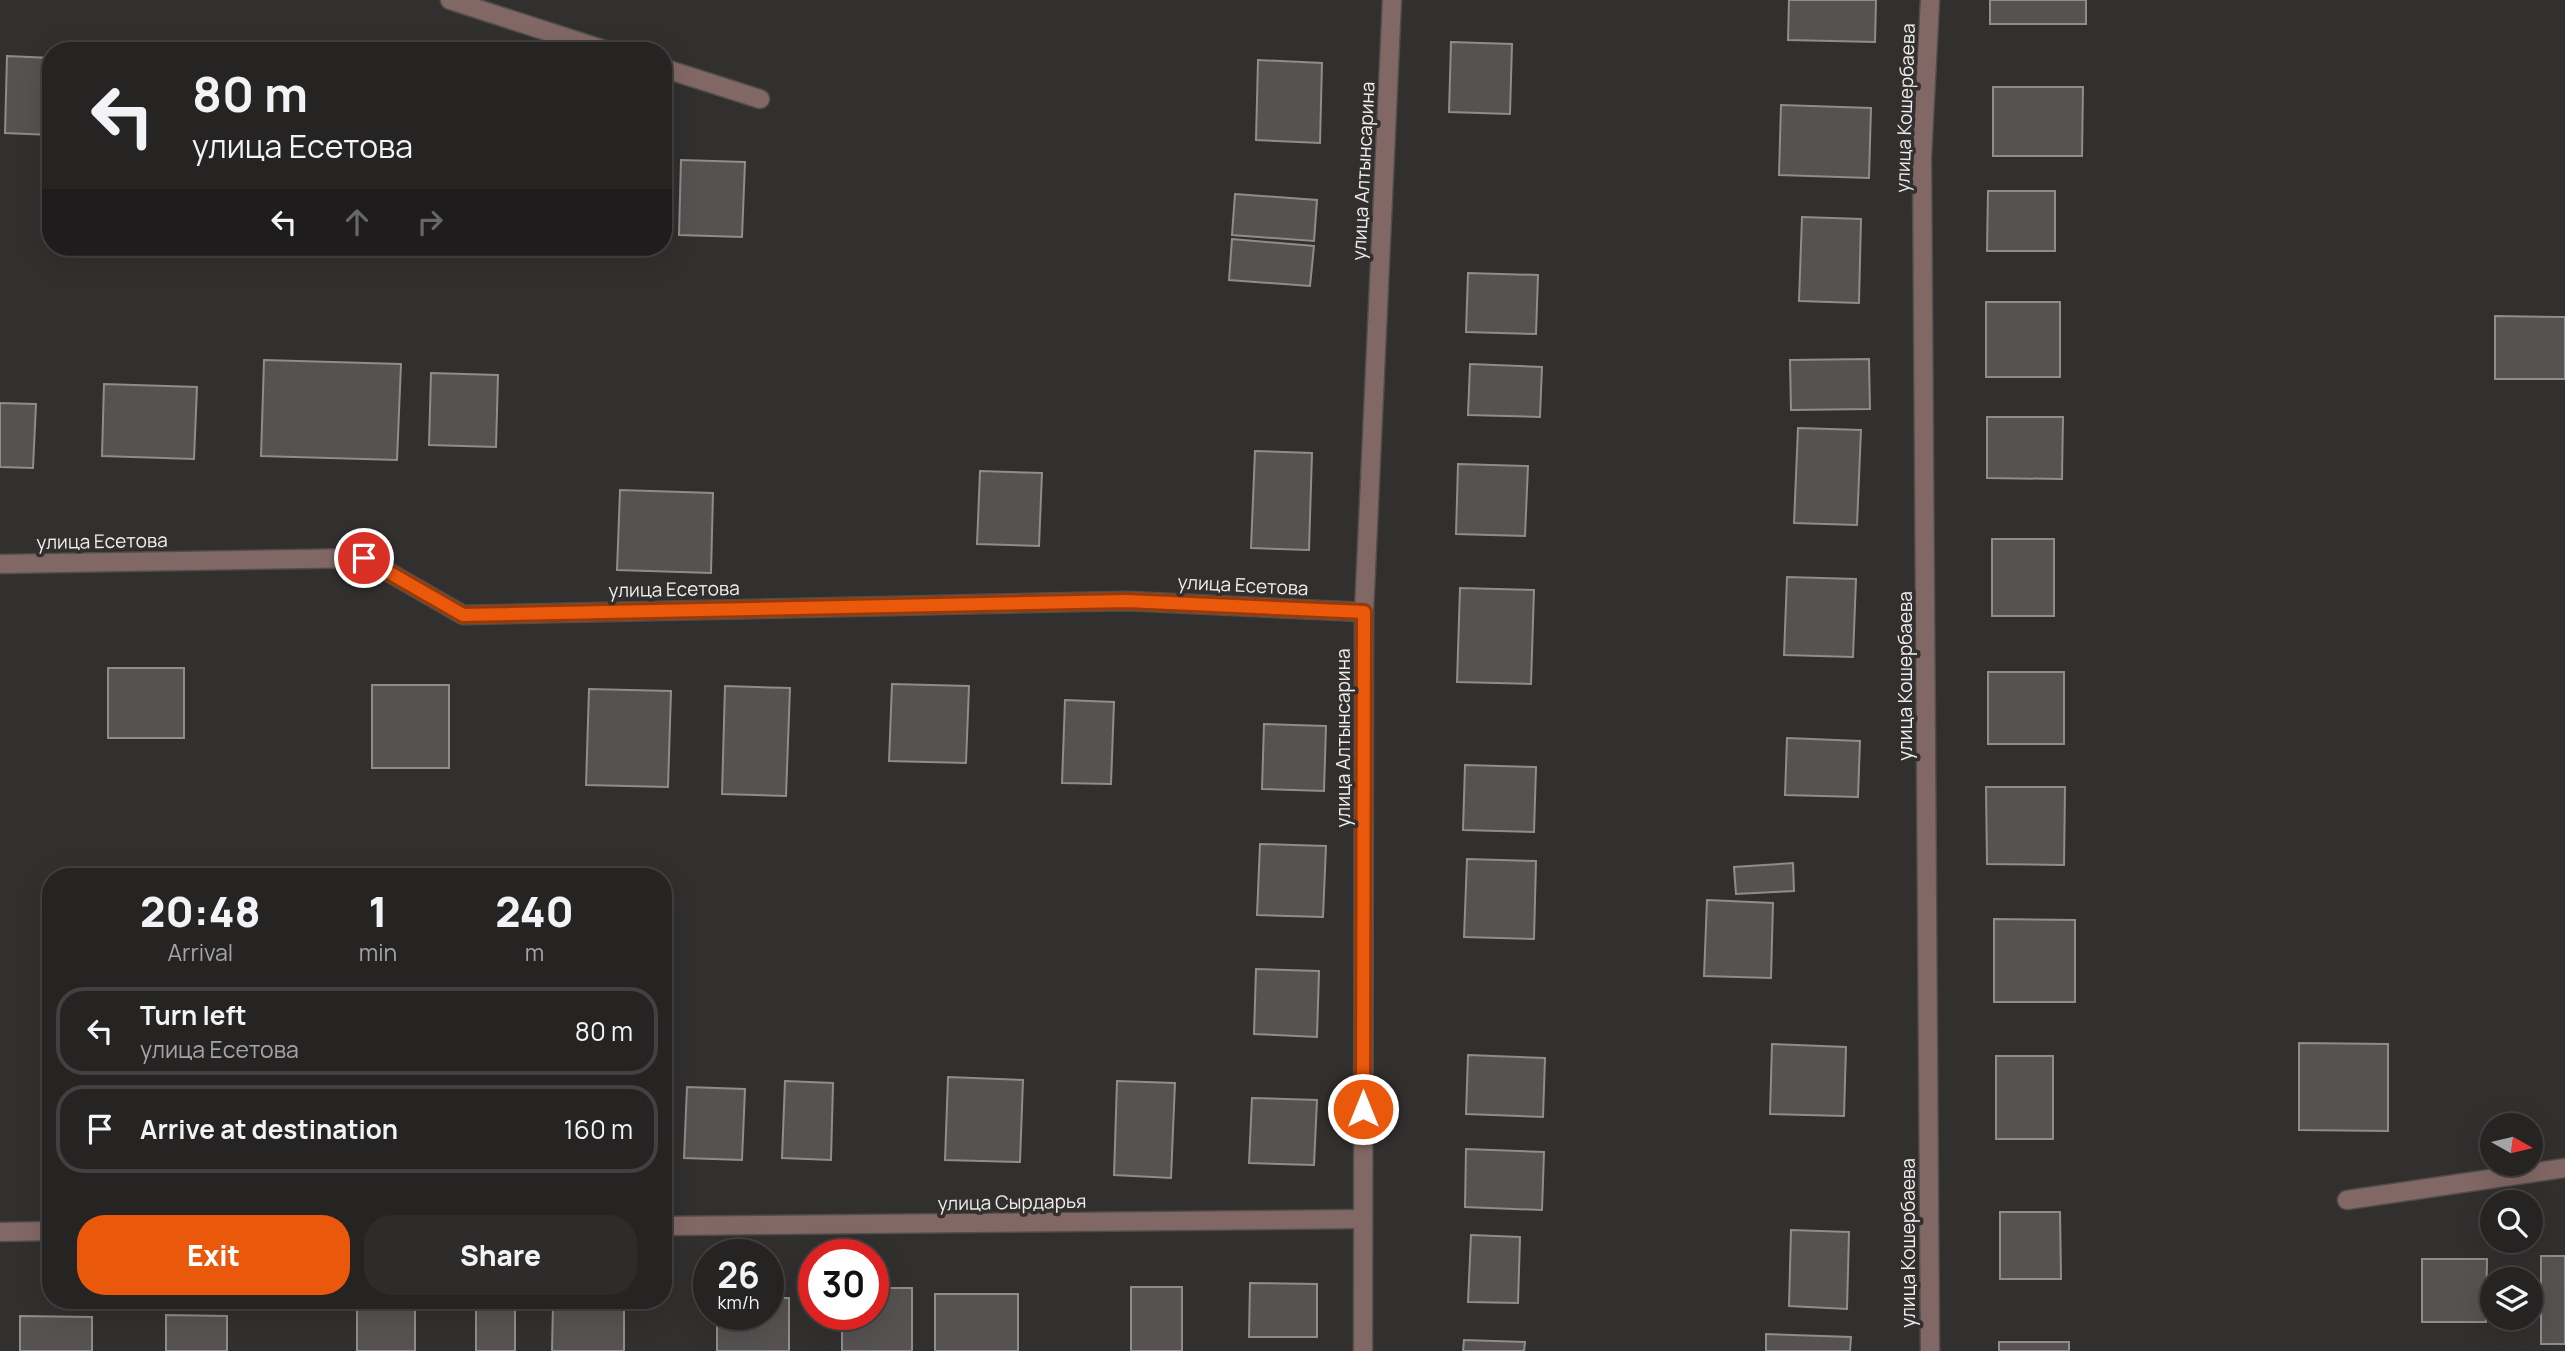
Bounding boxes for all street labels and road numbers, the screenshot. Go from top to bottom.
street label: улица Кошербаева [1889,23,1921,193]
street label: улица Алтынсарина [1345,81,1381,261]
street label: улица Есетова [36,527,168,555]
street label: улица Есетова [1177,569,1309,601]
street label: улица Есетова [608,575,740,603]
street label: улица Кошербаева [1892,591,1918,761]
street label: улица Алтынсарина [1330,649,1356,827]
street label: улица Кошербаева [1895,1158,1921,1328]
street label: улица Сырдарья [937,1188,1087,1216]

